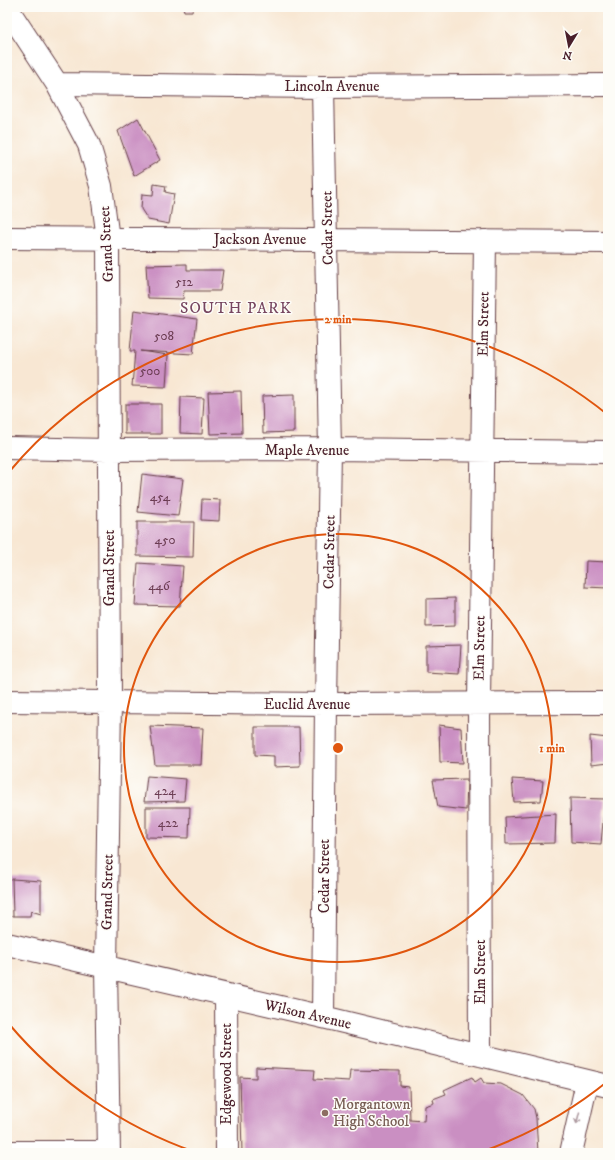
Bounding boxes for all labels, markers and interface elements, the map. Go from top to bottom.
north arrow [549,26,589,66]
text: N [562,47,573,63]
street label: Lincoln Avenue [285,77,379,96]
street label: Cedar Street [317,190,338,265]
street label: Grand Street [95,205,118,283]
street label: Jackson Avenue [212,230,306,249]
house number: 512 [175,274,193,290]
street label: Elm Street [473,291,494,357]
district label: SOUTH PARK [180,298,292,318]
text: 2 min [325,312,352,327]
house number: 508 [154,328,174,344]
house number: 500 [140,363,160,379]
street label: Maple Avenue [265,441,349,460]
house number: 454 [150,489,171,505]
street label: Cedar Street [319,514,340,589]
street label: Grand Street [100,530,119,606]
house number: 450 [155,532,175,548]
house number: 446 [148,578,171,594]
street label: Elm Street [469,615,490,681]
street label: Euclid Avenue [264,695,350,714]
centre of rings [331,741,345,755]
text: 1 min [539,741,565,756]
house number: 424 [154,783,176,799]
house number: 422 [158,815,179,831]
street label: Cedar Street [315,839,334,913]
street label: Grand Street [97,853,118,930]
street label: Elm Street [471,939,490,1005]
street label: Wilson Avenue [262,995,353,1034]
street label: Edgewood Street [217,1023,236,1125]
place label: Morgantown High School [333,1095,410,1131]
marker: Morgantown High School [320,1108,330,1118]
one-way arrow [574,1111,582,1124]

